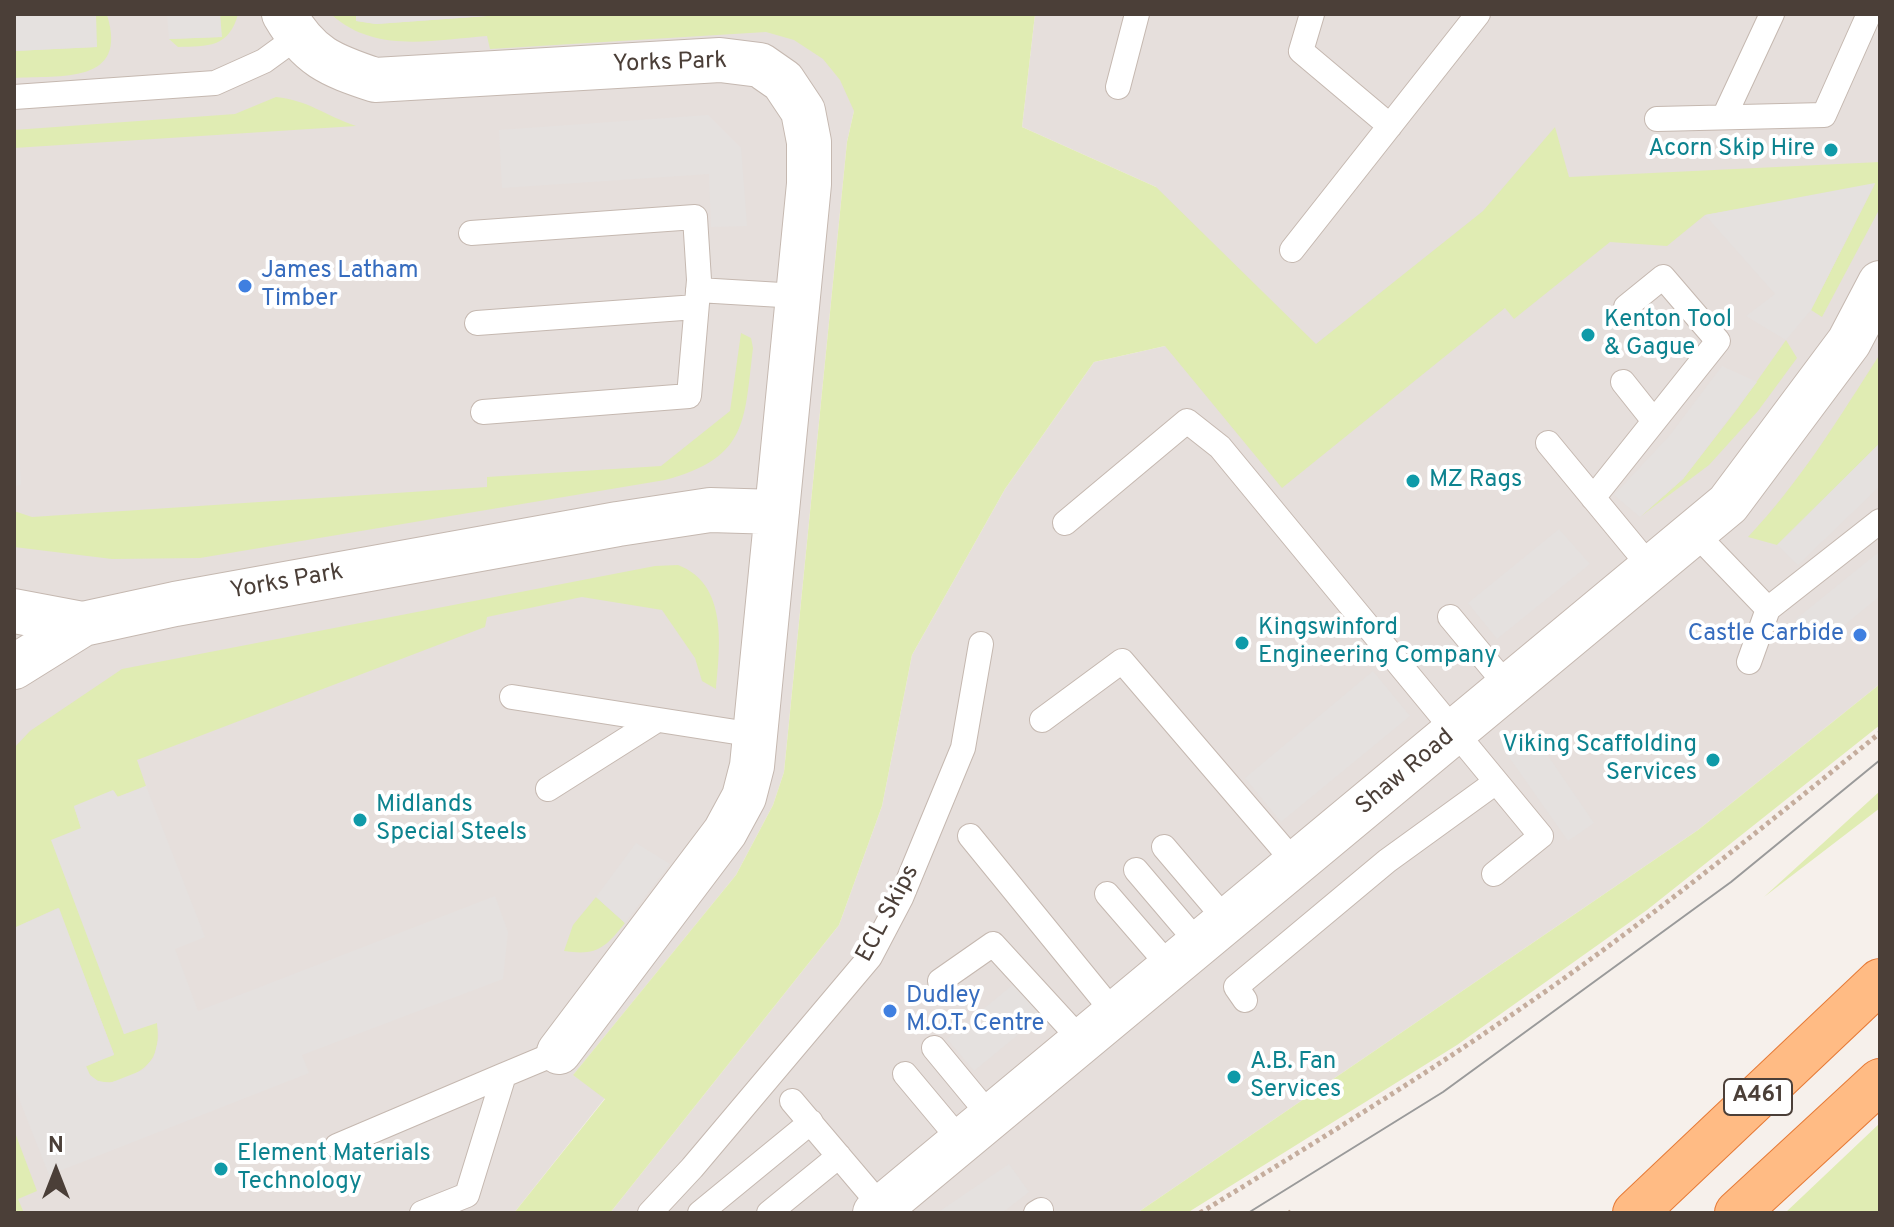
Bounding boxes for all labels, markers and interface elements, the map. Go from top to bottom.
street label: Yorks Park [612,48,728,80]
place label: Acorn Skip Hire [1648,136,1815,164]
marker: Acorn Skip Hire [1822,141,1840,159]
place label: James Latham Timber [261,258,418,314]
marker: James Latham Timber [236,277,254,295]
place label: Kenton Tool & Gague [1604,307,1732,363]
marker: Kenton Tool & Gague [1579,326,1597,344]
place label: MZ Rags [1429,467,1522,495]
marker: MZ Rags [1404,472,1422,490]
street label: Yorks Park [228,559,346,607]
place label: Kingswinford Engineering Company [1258,615,1497,671]
place label: Castle Carbide [1688,621,1844,649]
marker: Castle Carbide [1851,626,1869,644]
marker: Kingswinford Engineering Company [1233,634,1251,652]
street label: Shaw Road [1351,724,1461,822]
place label: Viking Scaffolding Services [1502,732,1697,788]
marker: Viking Scaffolding Services [1704,751,1722,769]
place label: Midlands Special Steels [376,792,527,848]
marker: Midlands Special Steels [351,811,369,829]
street label: ECL Skips [851,861,927,967]
place label: Dudley M.O.T. Centre [906,983,1044,1039]
marker: Dudley M.O.T. Centre [881,1002,899,1020]
place label: A.B. Fan Services [1250,1049,1341,1105]
marker: A.B. Fan Services [1225,1068,1243,1086]
road number: A461 [1724,1079,1792,1115]
north arrow [16,1131,96,1211]
text: N [48,1133,64,1160]
place label: Element Materials Technology [237,1141,431,1197]
marker: Element Materials Technology [212,1160,230,1178]

